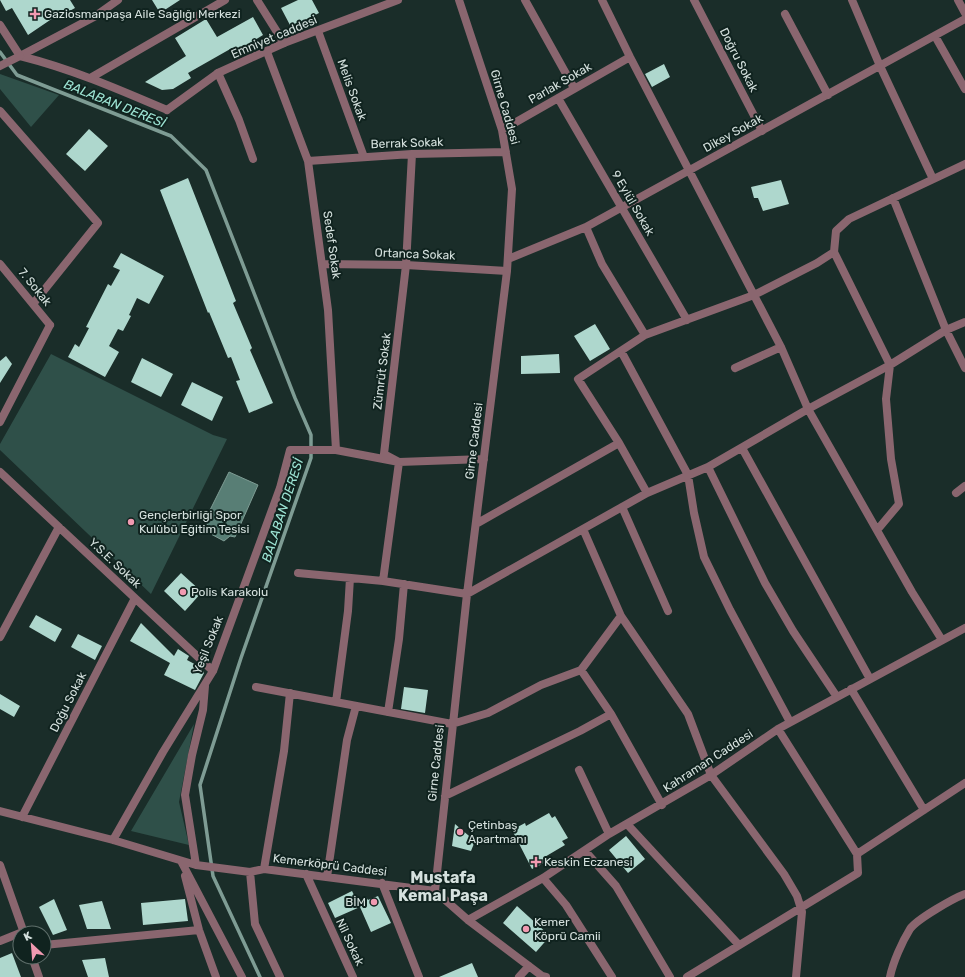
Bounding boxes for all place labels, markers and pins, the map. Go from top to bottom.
place label: Gaziosmanpaşa Aile Sağlığı Merkezi [44,7,241,21]
marker: Gaziosmanpaşa Aile Sağlığı Merkezi [29,8,41,20]
place label: Gençlerbirliği Spor Kulübü Eğitim Tesisi [139,508,249,536]
marker: Gençlerbirliği Spor Kulübü Eğitim Tesisi [126,517,136,527]
place label: Polis Karakolu [191,585,268,599]
marker: Polis Karakolu [178,587,188,597]
place label: Çetinbaş Apartmanı [468,818,527,846]
marker: Çetinbaş Apartmanı [455,827,465,837]
place label: Keskin Eczanesi [544,855,633,869]
marker: Keskin Eczanesi [531,857,541,867]
place label: BİM [345,895,366,909]
marker: BİM [369,897,379,907]
place label: Kemer Köprü Camii [534,915,601,943]
marker: Kemer Köprü Camii [521,924,531,934]

